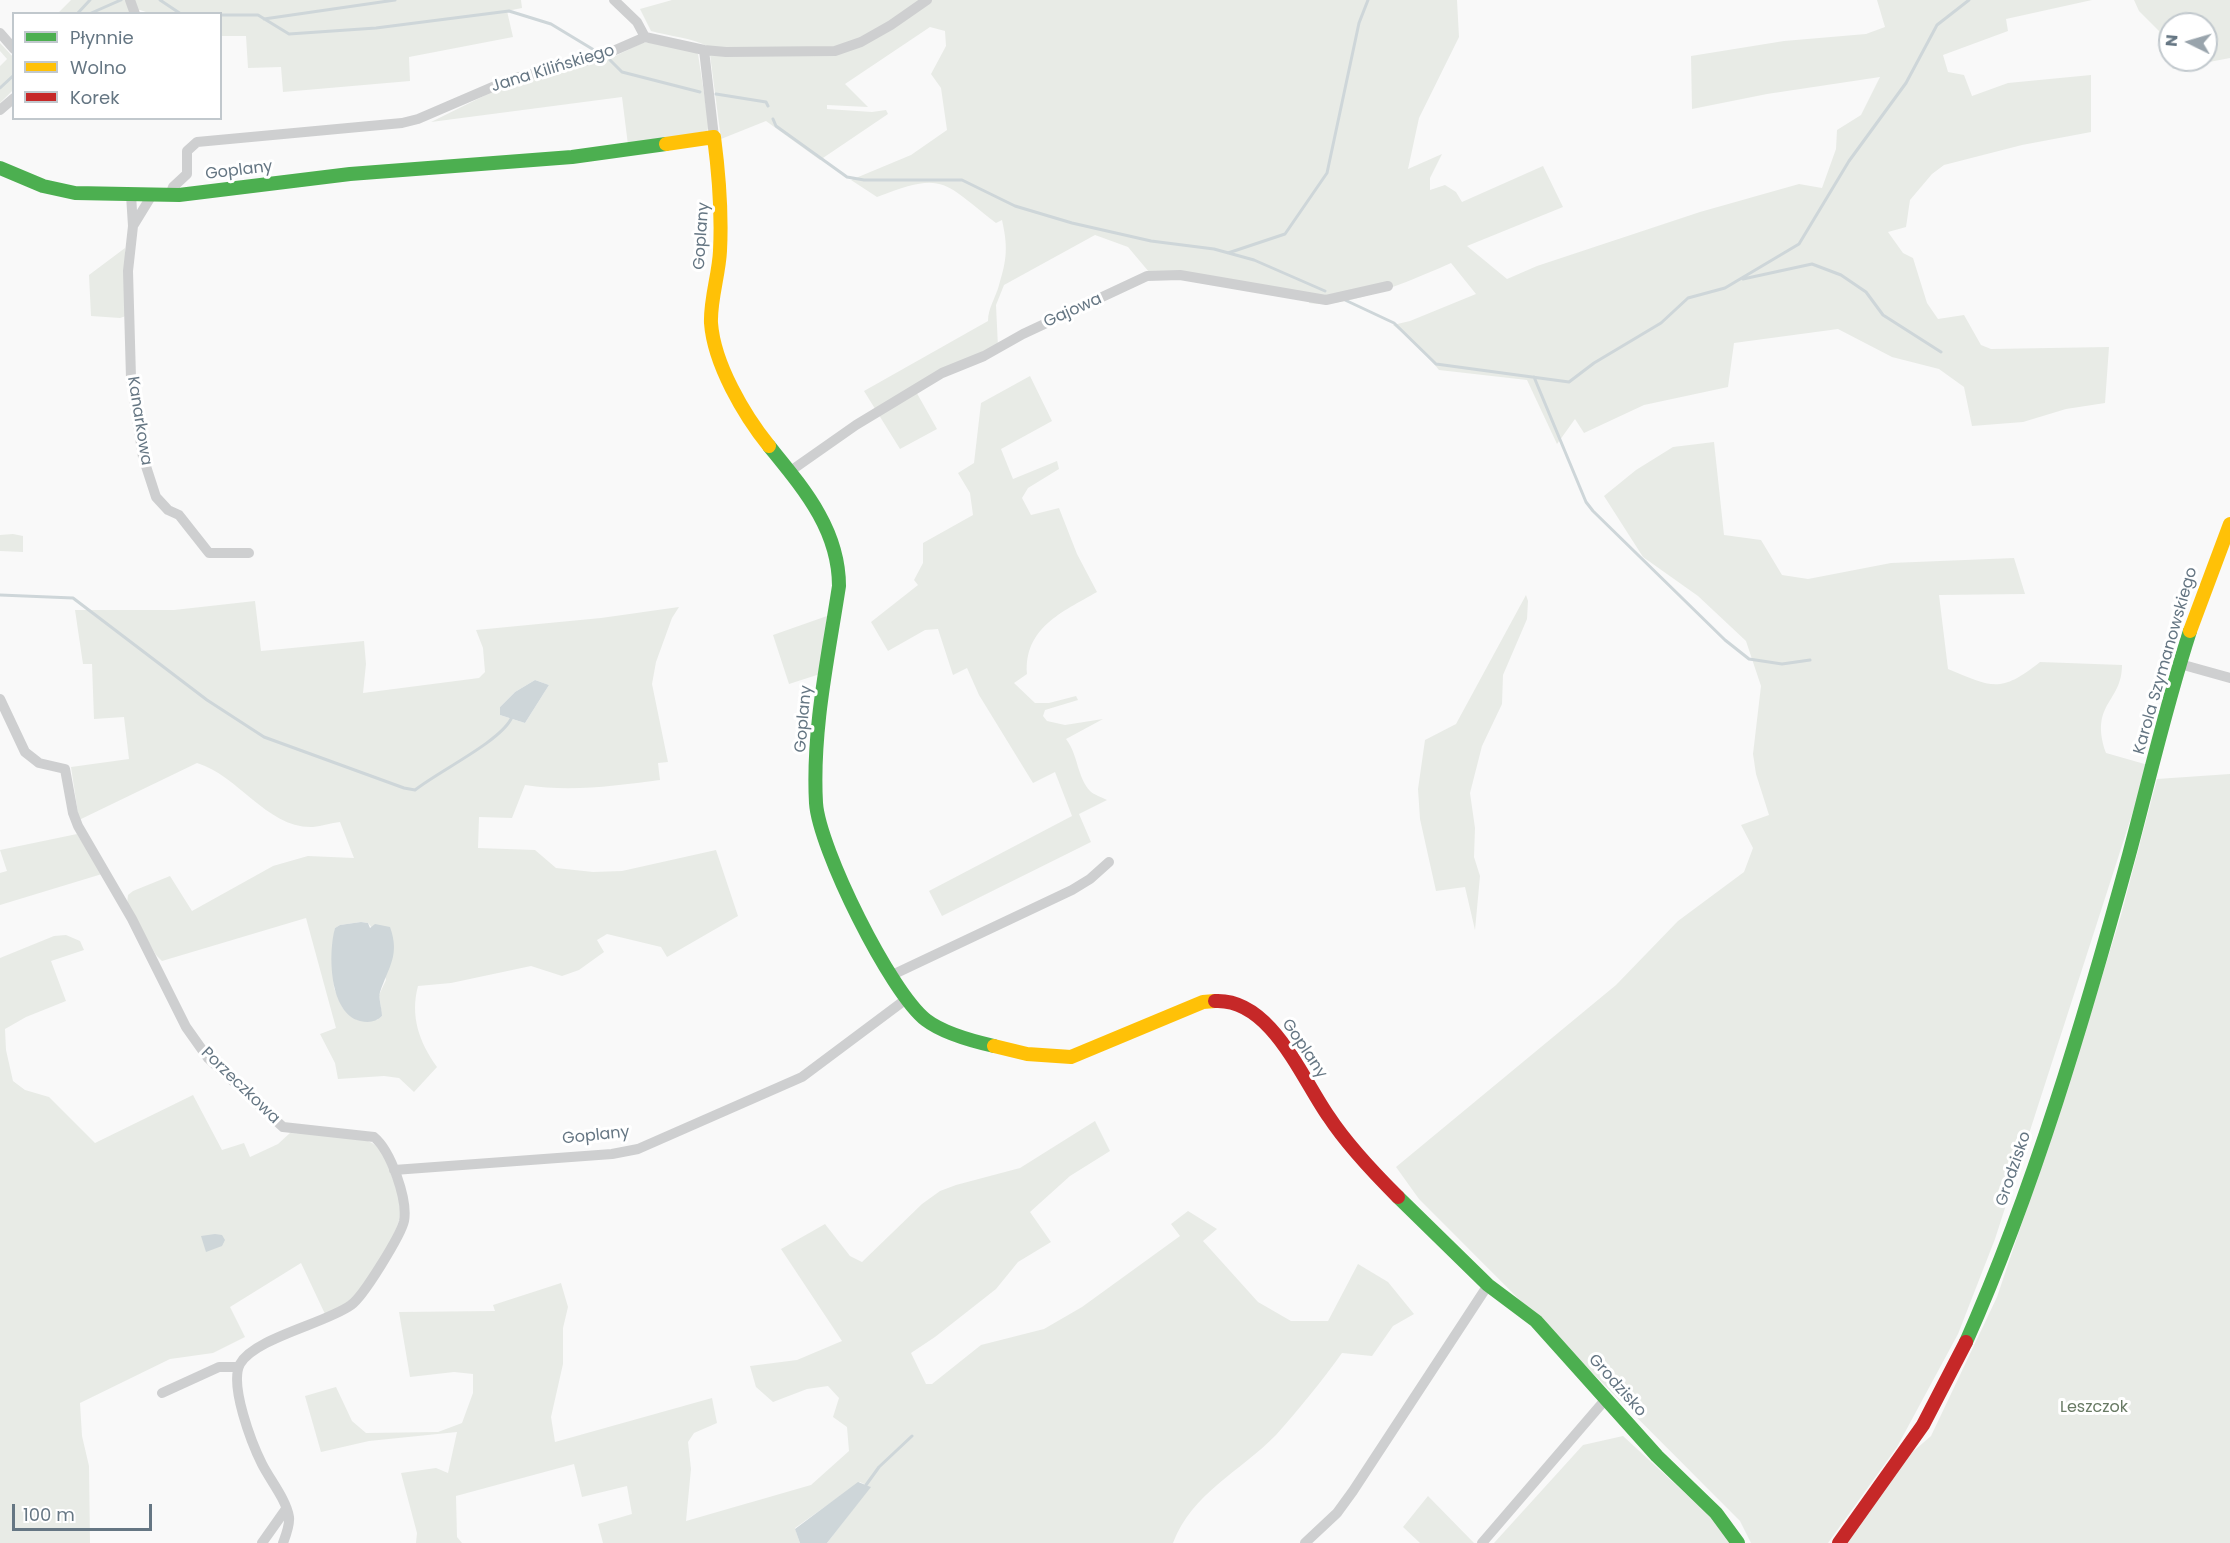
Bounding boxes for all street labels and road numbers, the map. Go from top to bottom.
street label: Jana Kilińskiego [489,41,617,97]
street label: Goplany [204,157,274,185]
street label: Goplany [690,202,714,270]
street label: Gajowa [1041,290,1105,332]
street label: Kanarkowa [122,375,156,467]
street label: Karola Szymanowskiego [2130,565,2202,757]
street label: Goplany [791,685,817,753]
street label: Goplany [1277,1016,1331,1082]
street label: Porzeczkowa [197,1044,283,1128]
street label: Goplany [561,1123,631,1149]
street label: Grodzisko [1992,1129,2036,1209]
street label: Grodzisko [1584,1351,1650,1421]

